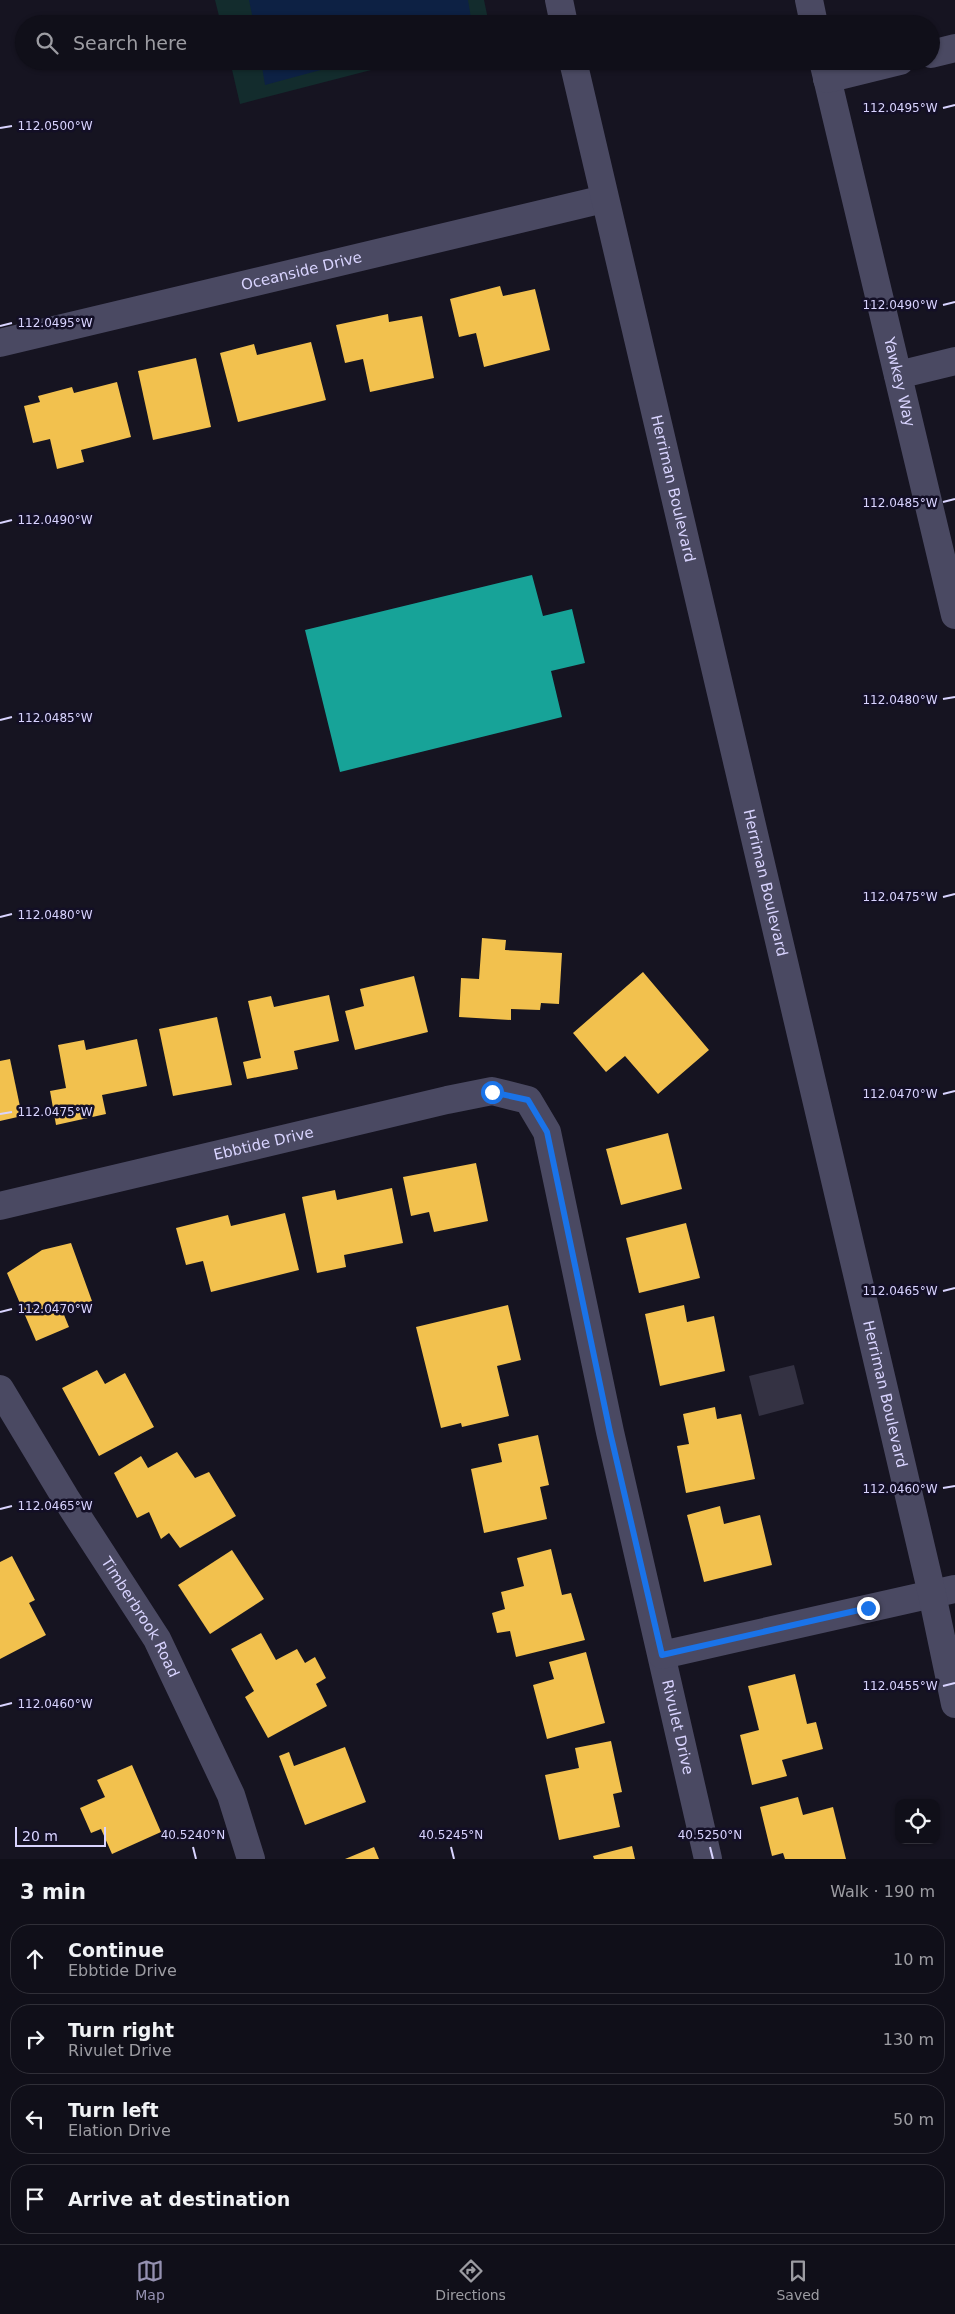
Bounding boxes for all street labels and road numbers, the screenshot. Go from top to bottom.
street label: Oceanside Drive [239,248,364,294]
street label: Yawkey Way [880,334,919,429]
street label: Herriman Boulevard [647,413,699,564]
street label: Herriman Boulevard [739,807,791,958]
street label: Ebbtide Drive [212,1123,315,1164]
street label: Herriman Boulevard [859,1318,911,1469]
street label: Timberbrook Road [97,1553,183,1680]
street label: Rivulet Drive [658,1678,697,1777]

